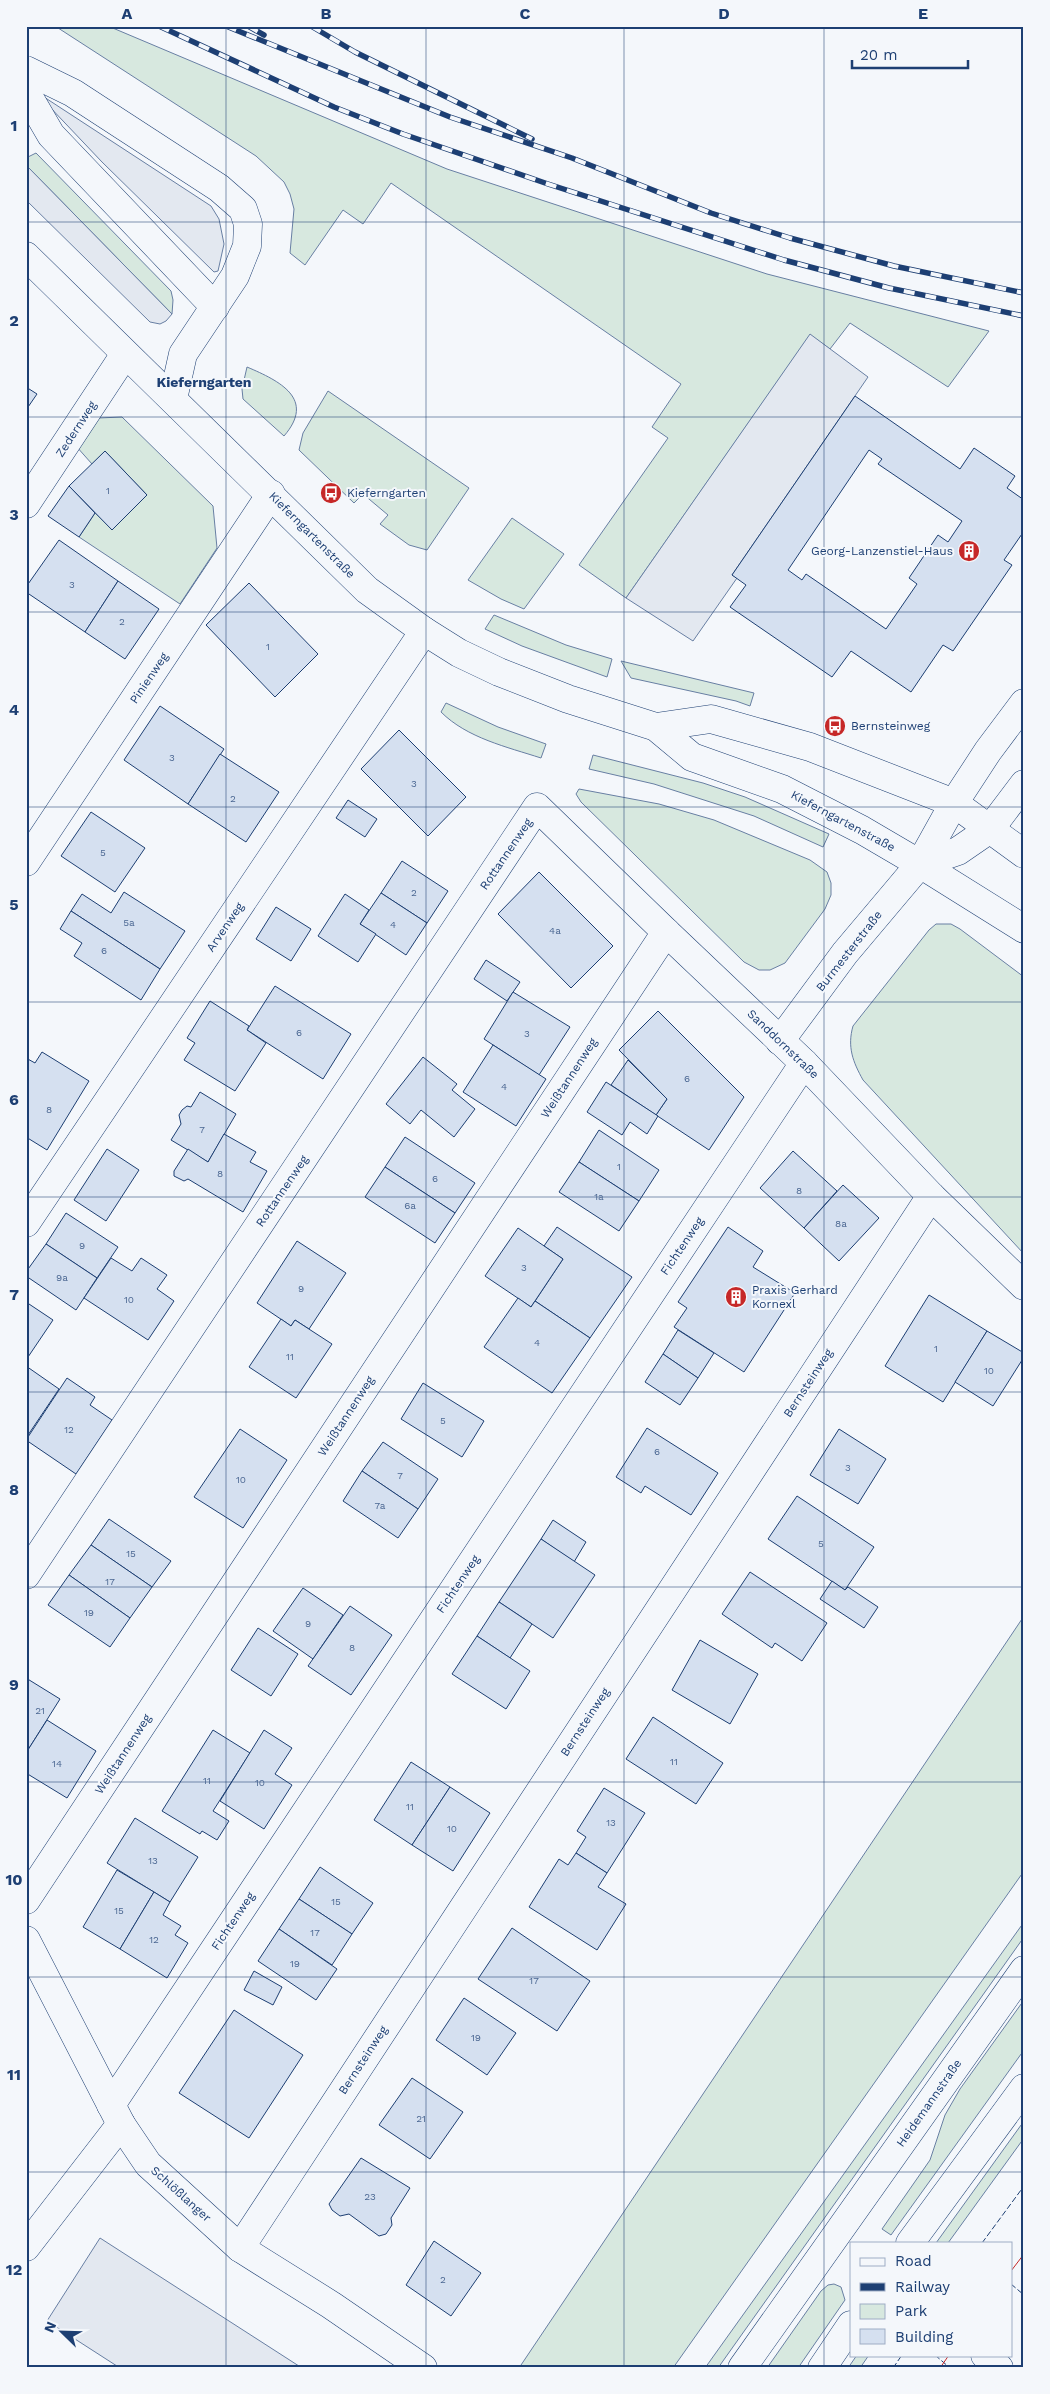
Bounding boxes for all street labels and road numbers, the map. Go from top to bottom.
street label: Zedernweg [53,398,100,460]
street label: Kieferngartenstraße [266,489,358,581]
street label: Pinienweg [127,649,172,706]
street label: Kieferngartenstraße [788,788,898,854]
street label: Rottannenweg [477,815,535,892]
street label: Arvenweg [203,899,247,954]
street label: Burmesterstraße [813,908,885,994]
street label: Sanddornstraße [744,1006,822,1082]
street label: Weißtannenweg [538,1035,600,1121]
street label: Rottannenweg [253,1152,311,1229]
street label: Fichtenweg [657,1214,707,1278]
street label: Bernsteinweg [781,1346,836,1420]
street label: Weißtannenweg [315,1373,377,1459]
street label: Fichtenweg [433,1552,483,1616]
street label: Bernsteinweg [558,1685,613,1759]
street label: Weißtannenweg [92,1711,154,1797]
street label: Fichtenweg [208,1889,258,1953]
street label: Bernsteinweg [336,2023,391,2097]
street label: Heidemannstraße [894,2057,964,2149]
street label: Schlößlanger [148,2163,214,2225]

